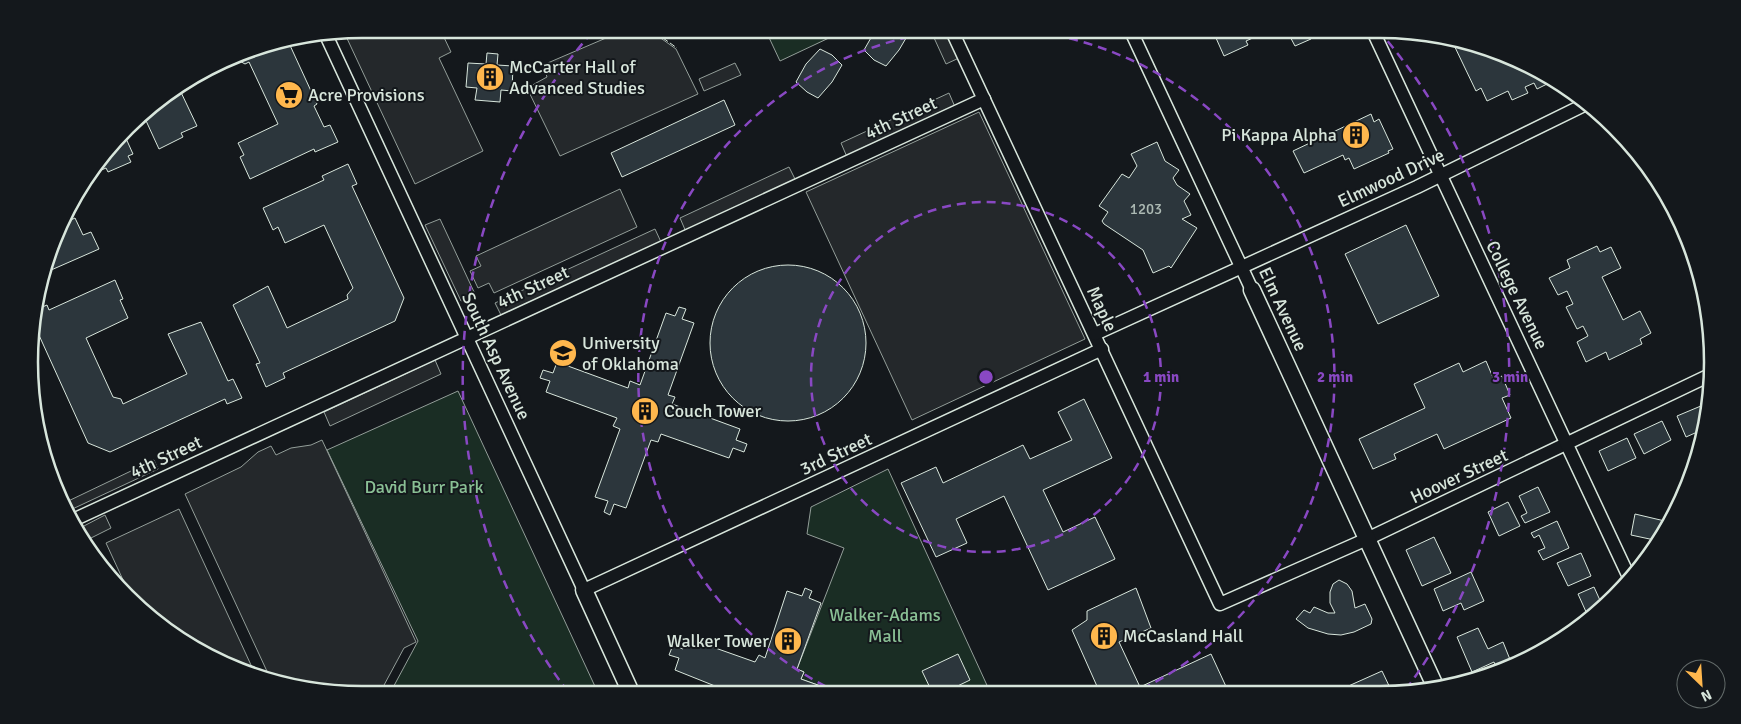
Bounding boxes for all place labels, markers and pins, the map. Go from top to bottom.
place label: McCarter Hall of Advanced Studies [509,56,645,99]
building icon: McCarter Hall of Advanced Studies [475,62,505,92]
supermarket icon: Acre Provisions [274,80,304,110]
place label: Acre Provisions [308,84,425,106]
building icon: Pi Kappa Alpha [1341,120,1371,150]
place label: Pi Kappa Alpha [1221,124,1337,146]
place label: University of Oklahoma [582,332,679,375]
school or university icon: University of Oklahoma [548,338,578,368]
centre of rings [977,368,995,386]
building icon: Couch Tower [630,396,660,426]
place label: Couch Tower [664,400,761,422]
building icon: McCasland Hall [1089,621,1119,651]
place label: McCasland Hall [1123,625,1243,647]
building icon: Walker Tower [773,626,803,656]
place label: Walker Tower [667,630,769,652]

